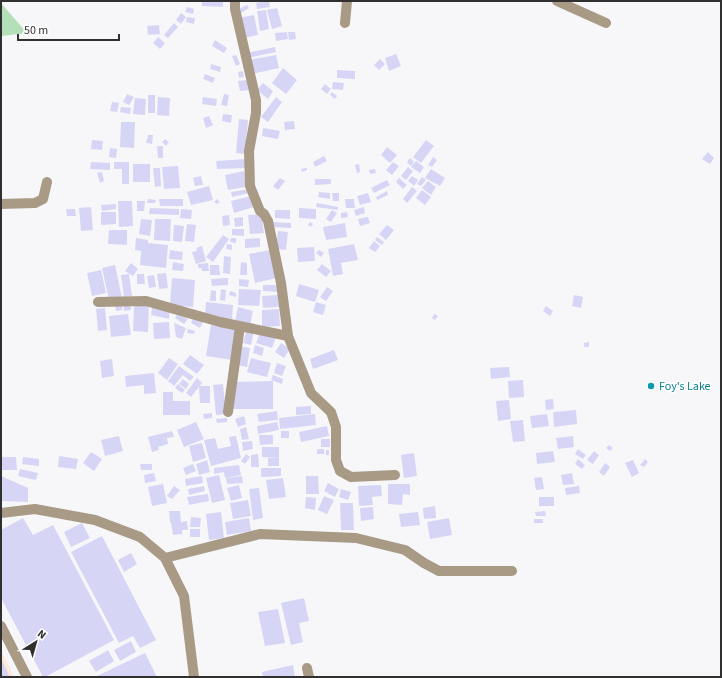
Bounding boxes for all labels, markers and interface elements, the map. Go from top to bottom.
scale bar [18,16,119,42]
text: 50 m [24,22,48,39]
place label: Foy's Lake [659,378,711,395]
marker: Foy's Lake [646,381,656,391]
north arrow [16,622,56,662]
text: N [34,626,49,643]

